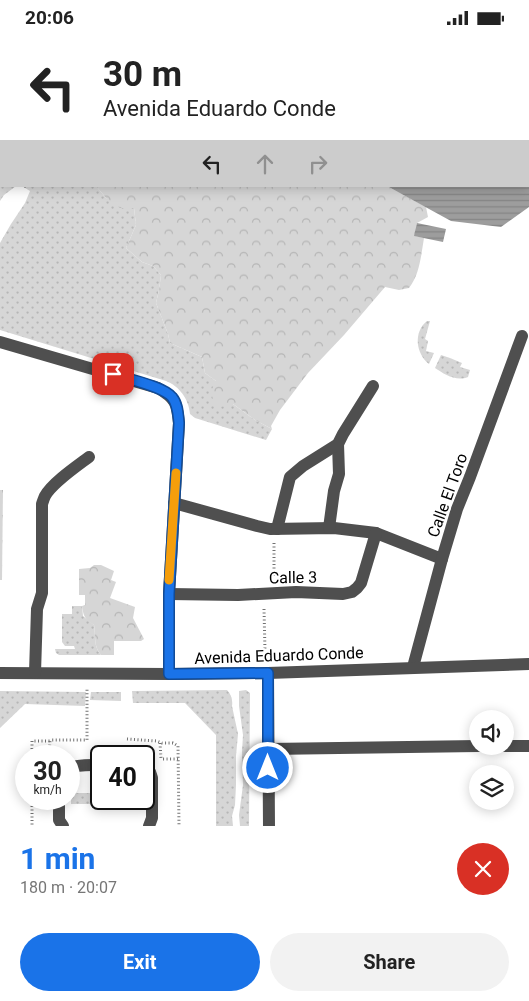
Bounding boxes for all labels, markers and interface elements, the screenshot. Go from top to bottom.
text: 20:06 [25,6,74,29]
text: 30 m [103,54,182,95]
icon: left [20,55,85,120]
text: Avenida Eduardo Conde [103,96,336,121]
icon: left [198,150,226,178]
icon: ahead [251,150,279,178]
icon: right [304,150,332,178]
pin [92,353,134,395]
icon: arrive [99,360,127,388]
street label: Calle El Toro [423,450,471,540]
street label: Calle 3 [269,568,317,587]
street label: Avenida Eduardo Conde [194,643,364,668]
map controls [469,710,514,810]
button: sound [469,710,514,755]
position arrow [241,741,293,793]
speed limit sign: 40 [90,745,155,810]
text: 30 [33,757,62,786]
button: layers [469,765,514,810]
text: km/h [33,783,62,797]
text: 1 min [20,841,95,876]
button: close [457,843,509,895]
text: 180 m · 20:07 [20,878,117,897]
button: Exit [20,933,260,991]
button: Share [270,933,509,991]

